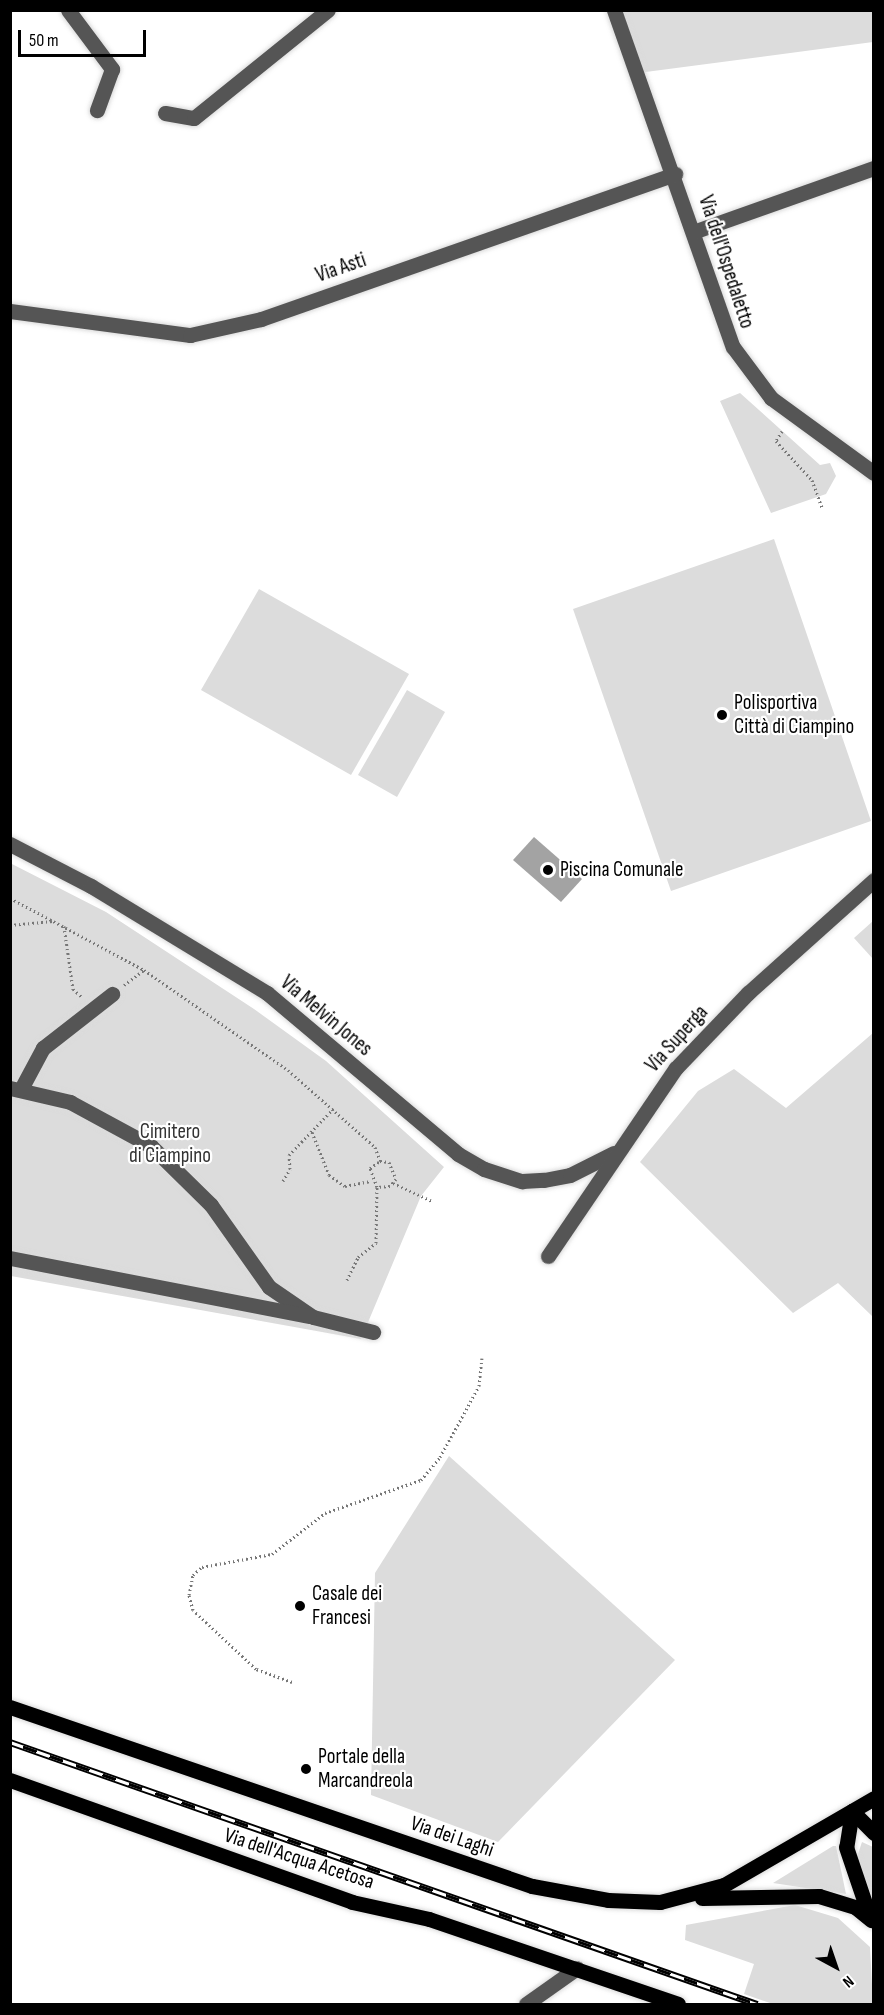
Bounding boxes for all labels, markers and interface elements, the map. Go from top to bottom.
scale bar [21,18,148,56]
text: 50 m [29,30,59,51]
street label: Via dell'Ospedaletto [693,192,759,332]
street label: Via Asti [312,248,370,288]
place label: Polisportiva Città di Ciampino [734,690,854,740]
marker: Polisportiva Città di Ciampino [715,708,729,722]
place label: Piscina Comunale [560,857,683,883]
marker: Piscina Comunale [541,863,555,877]
street label: Via Melvin Jones [275,970,377,1062]
street label: Via Superga [640,1000,714,1078]
park label: Cimitero di Ciampino [129,1119,211,1169]
place label: Casale dei Francesi [312,1581,382,1631]
marker: Casale dei Francesi [293,1599,307,1613]
place label: Portale della Marcandreola [318,1744,413,1794]
marker: Portale della Marcandreola [299,1762,313,1776]
street label: Via dei Laghi [407,1811,497,1863]
street label: Via dell'Acqua Acetosa [221,1823,377,1895]
north arrow [806,1937,866,1997]
text: N [839,1971,857,1991]

